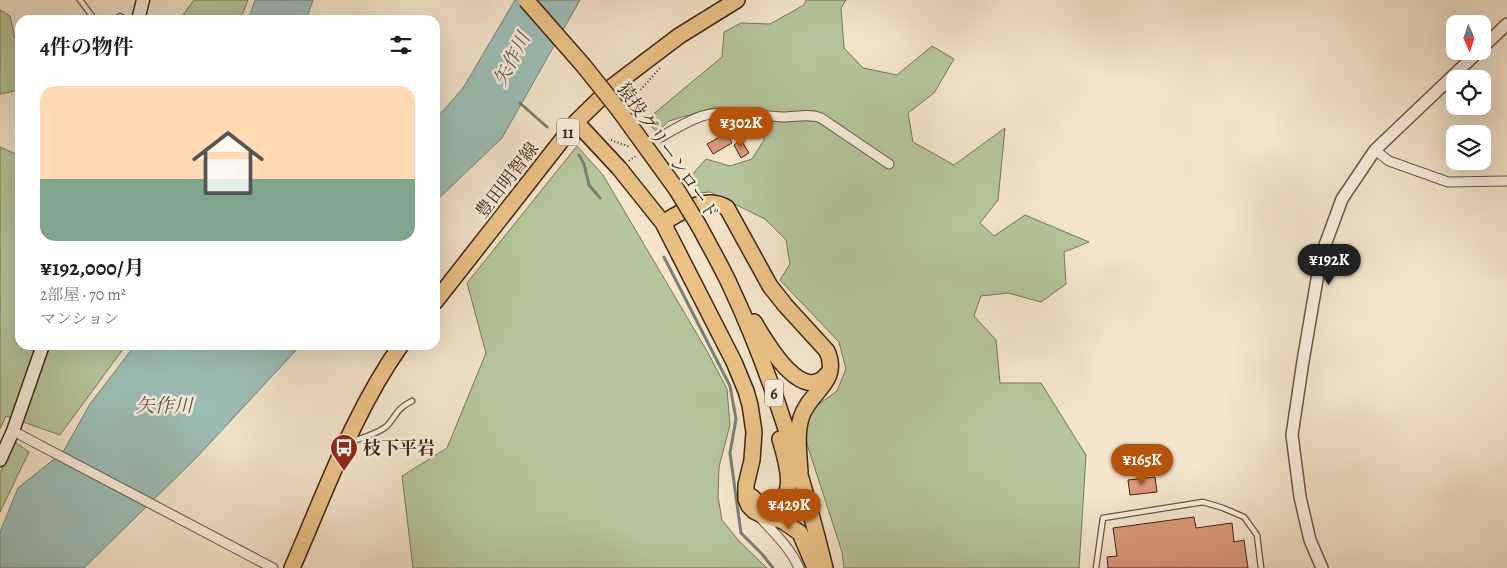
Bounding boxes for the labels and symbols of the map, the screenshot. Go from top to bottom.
north arrow [1446,15,1491,60]
water label: 矢作川 [487,26,537,91]
street label: 猿投グリーンロード [612,78,724,224]
pin: ¥302K [706,106,776,149]
road number: 11 [557,118,579,146]
street label: 豊田明智線 [470,137,544,223]
pin: ¥192K [1294,244,1364,286]
road number: 6 [765,379,783,406]
water label: 矢作川 [135,393,194,419]
bus stop icon: 枝下平岩 [329,433,359,472]
place label: 枝下平岩 [363,436,435,460]
pin: ¥165K [1107,444,1177,486]
pin: ¥429K [754,488,824,531]

